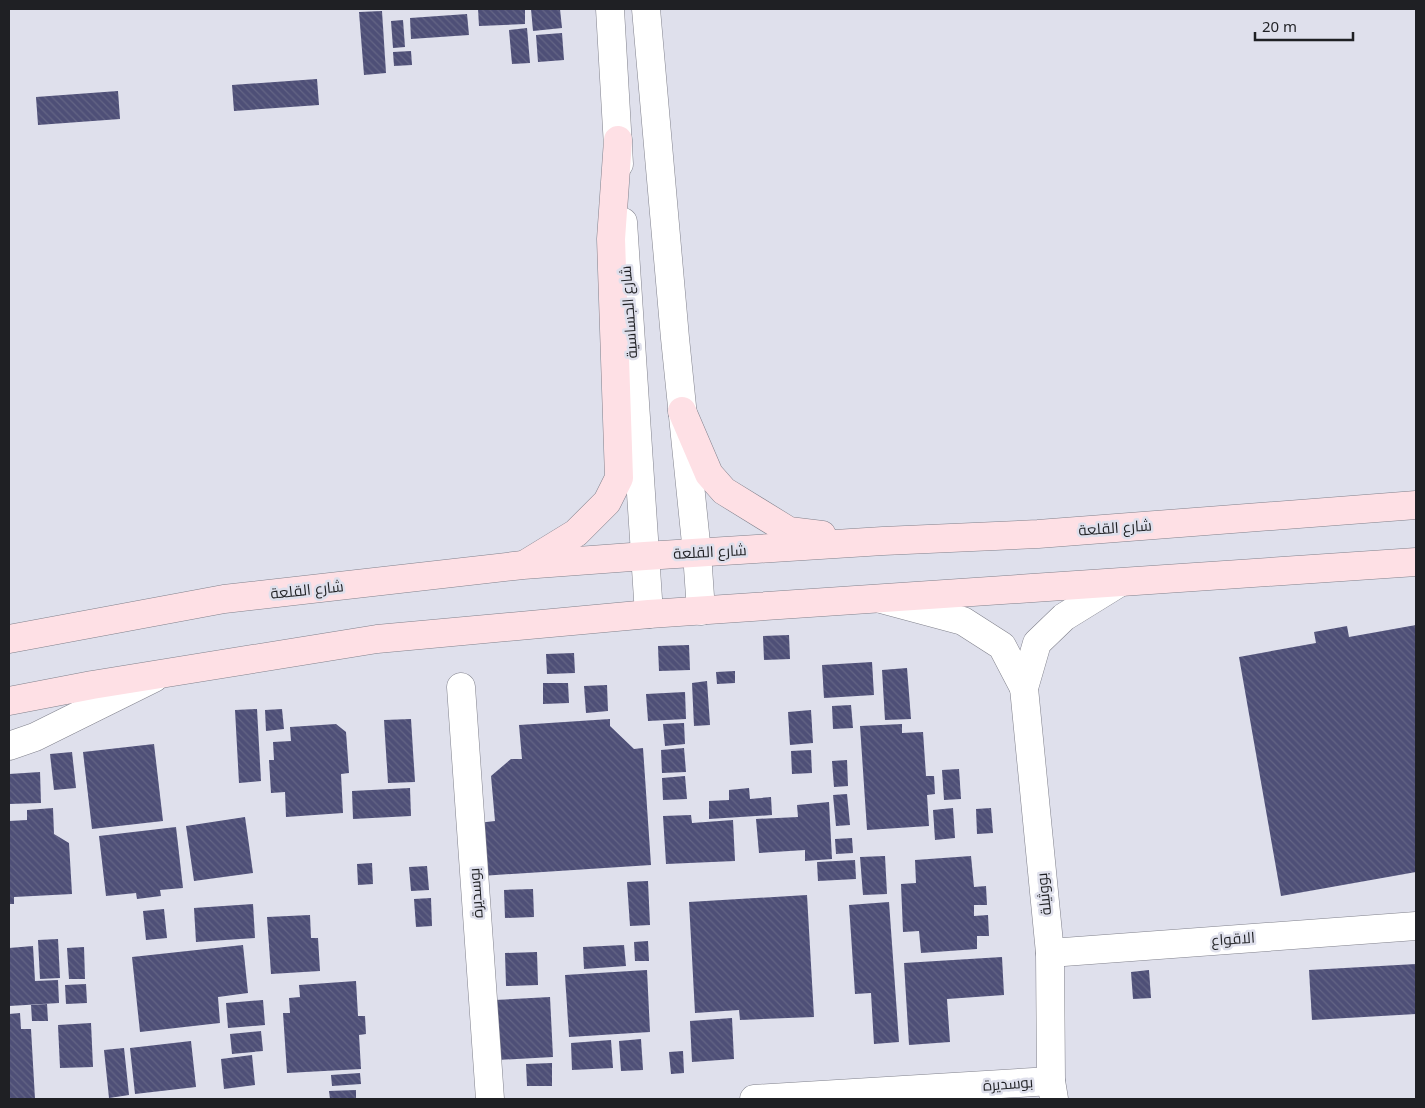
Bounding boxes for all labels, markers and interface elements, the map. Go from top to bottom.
scale bar [1255,10,1352,42]
text: 20 m [1262,16,1297,36]
street label: شارع الجساسية [615,265,643,359]
street label: شارع القلعة [1078,514,1152,542]
street label: شارع القلعة [673,539,747,565]
street label: شارع القلعة [269,575,345,605]
street label: بوسديرة [463,867,487,919]
street label: بووثيلة [1031,872,1055,916]
street label: الاقواع [1210,926,1256,952]
street label: بوسديرة [982,1071,1034,1095]

